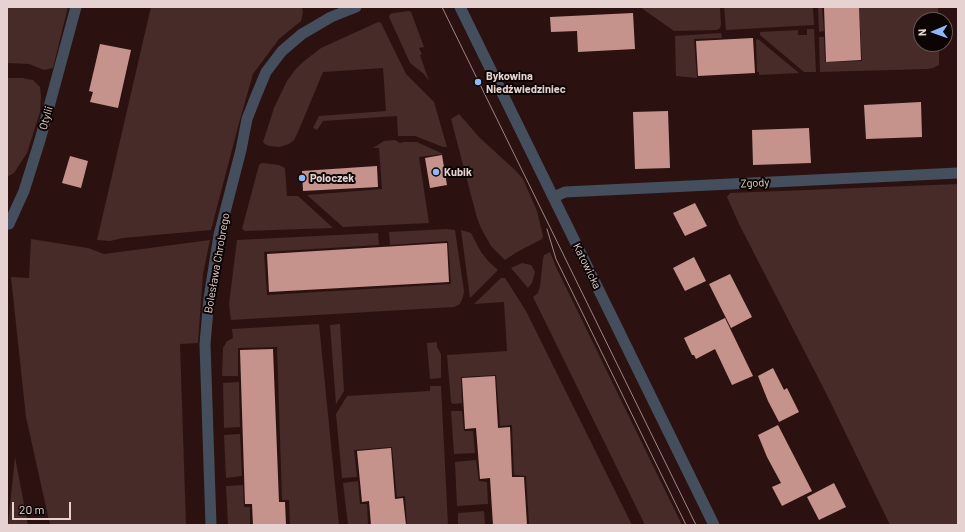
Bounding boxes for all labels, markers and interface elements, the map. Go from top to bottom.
north arrow [913,12,953,52]
text: N [915,29,928,36]
place label: Bykowina Niedźwiedziniec [486,69,566,95]
marker: Bykowina Niedźwiedziniec [473,77,483,87]
street label: Otylii [36,105,56,131]
place label: Kubik [444,165,472,179]
marker: Kubik [431,167,441,177]
place label: Poloczek [310,171,354,185]
marker: Poloczek [297,173,307,183]
street label: Zgody [740,176,770,190]
street label: Bolesława Chrobrego [202,212,232,314]
street label: Katowicka [570,241,604,291]
scale bar [14,494,73,520]
text: 20 m [19,502,45,516]

